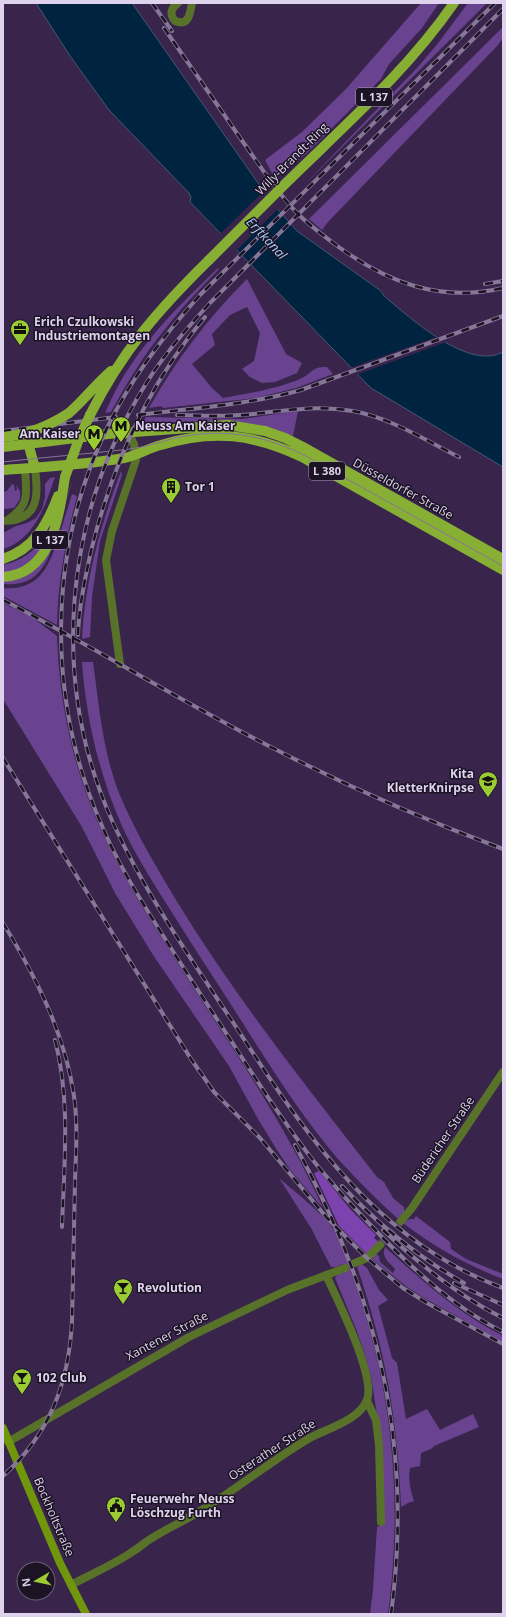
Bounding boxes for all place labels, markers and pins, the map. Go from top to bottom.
place label: Erich Czulkowski Industriemontagen [34,313,150,344]
office icon: Erich Czulkowski Industriemontagen [9,318,31,346]
metro station icon: Neuss Am Kaiser [110,415,132,443]
place label: Neuss Am Kaiser [135,417,236,434]
metro station icon: Am Kaiser [83,423,105,451]
place label: Am Kaiser [19,425,81,442]
building icon: Tor 1 [160,476,182,504]
place label: Tor 1 [185,478,215,495]
place label: Kita KletterKnirpse [387,765,474,796]
school or university icon: Kita KletterKnirpse [477,770,499,798]
bar icon: Revolution [112,1277,134,1305]
place label: Revolution [137,1279,202,1296]
bar icon: 102 Club [11,1367,33,1395]
place label: 102 Club [36,1369,87,1386]
place label: Feuerwehr Neuss Löschzug Furth [130,1490,235,1521]
public building icon: Feuerwehr Neuss Löschzug Furth [105,1495,127,1523]

